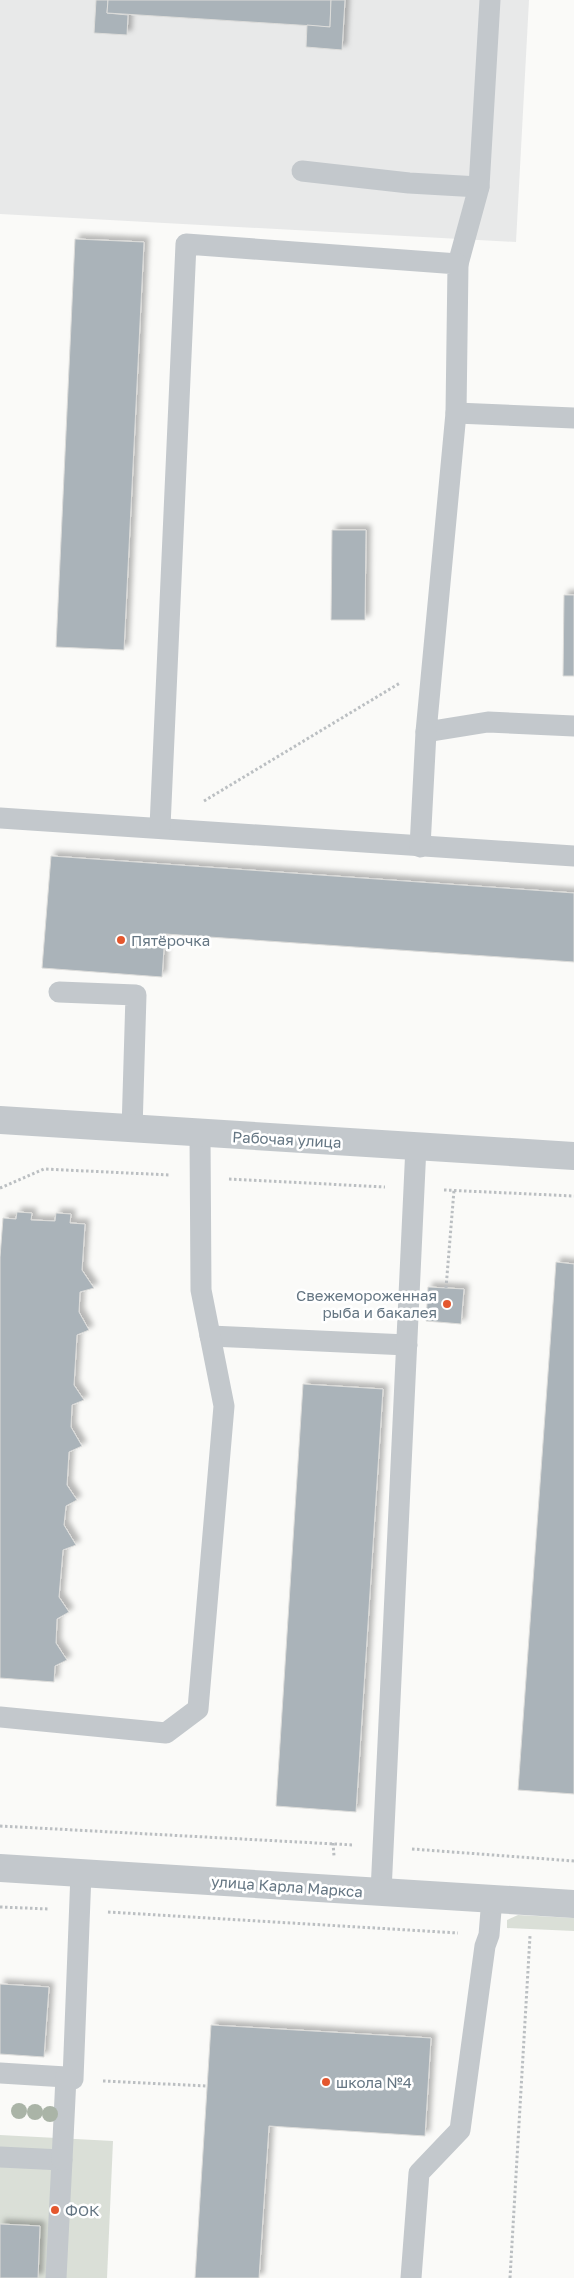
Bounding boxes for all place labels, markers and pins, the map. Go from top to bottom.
place label: Пятёрочка [131,931,210,949]
marker: Пятёрочка [115,934,127,946]
place label: Свежемороженная рыба и бакалея [296,1286,437,1321]
marker: Свежемороженная рыба и бакалея [441,1298,453,1310]
place label: школа №4 [336,2073,412,2091]
marker: школа №4 [320,2076,332,2088]
place label: ФОК [65,2201,100,2219]
marker: ФОК [49,2204,61,2216]

